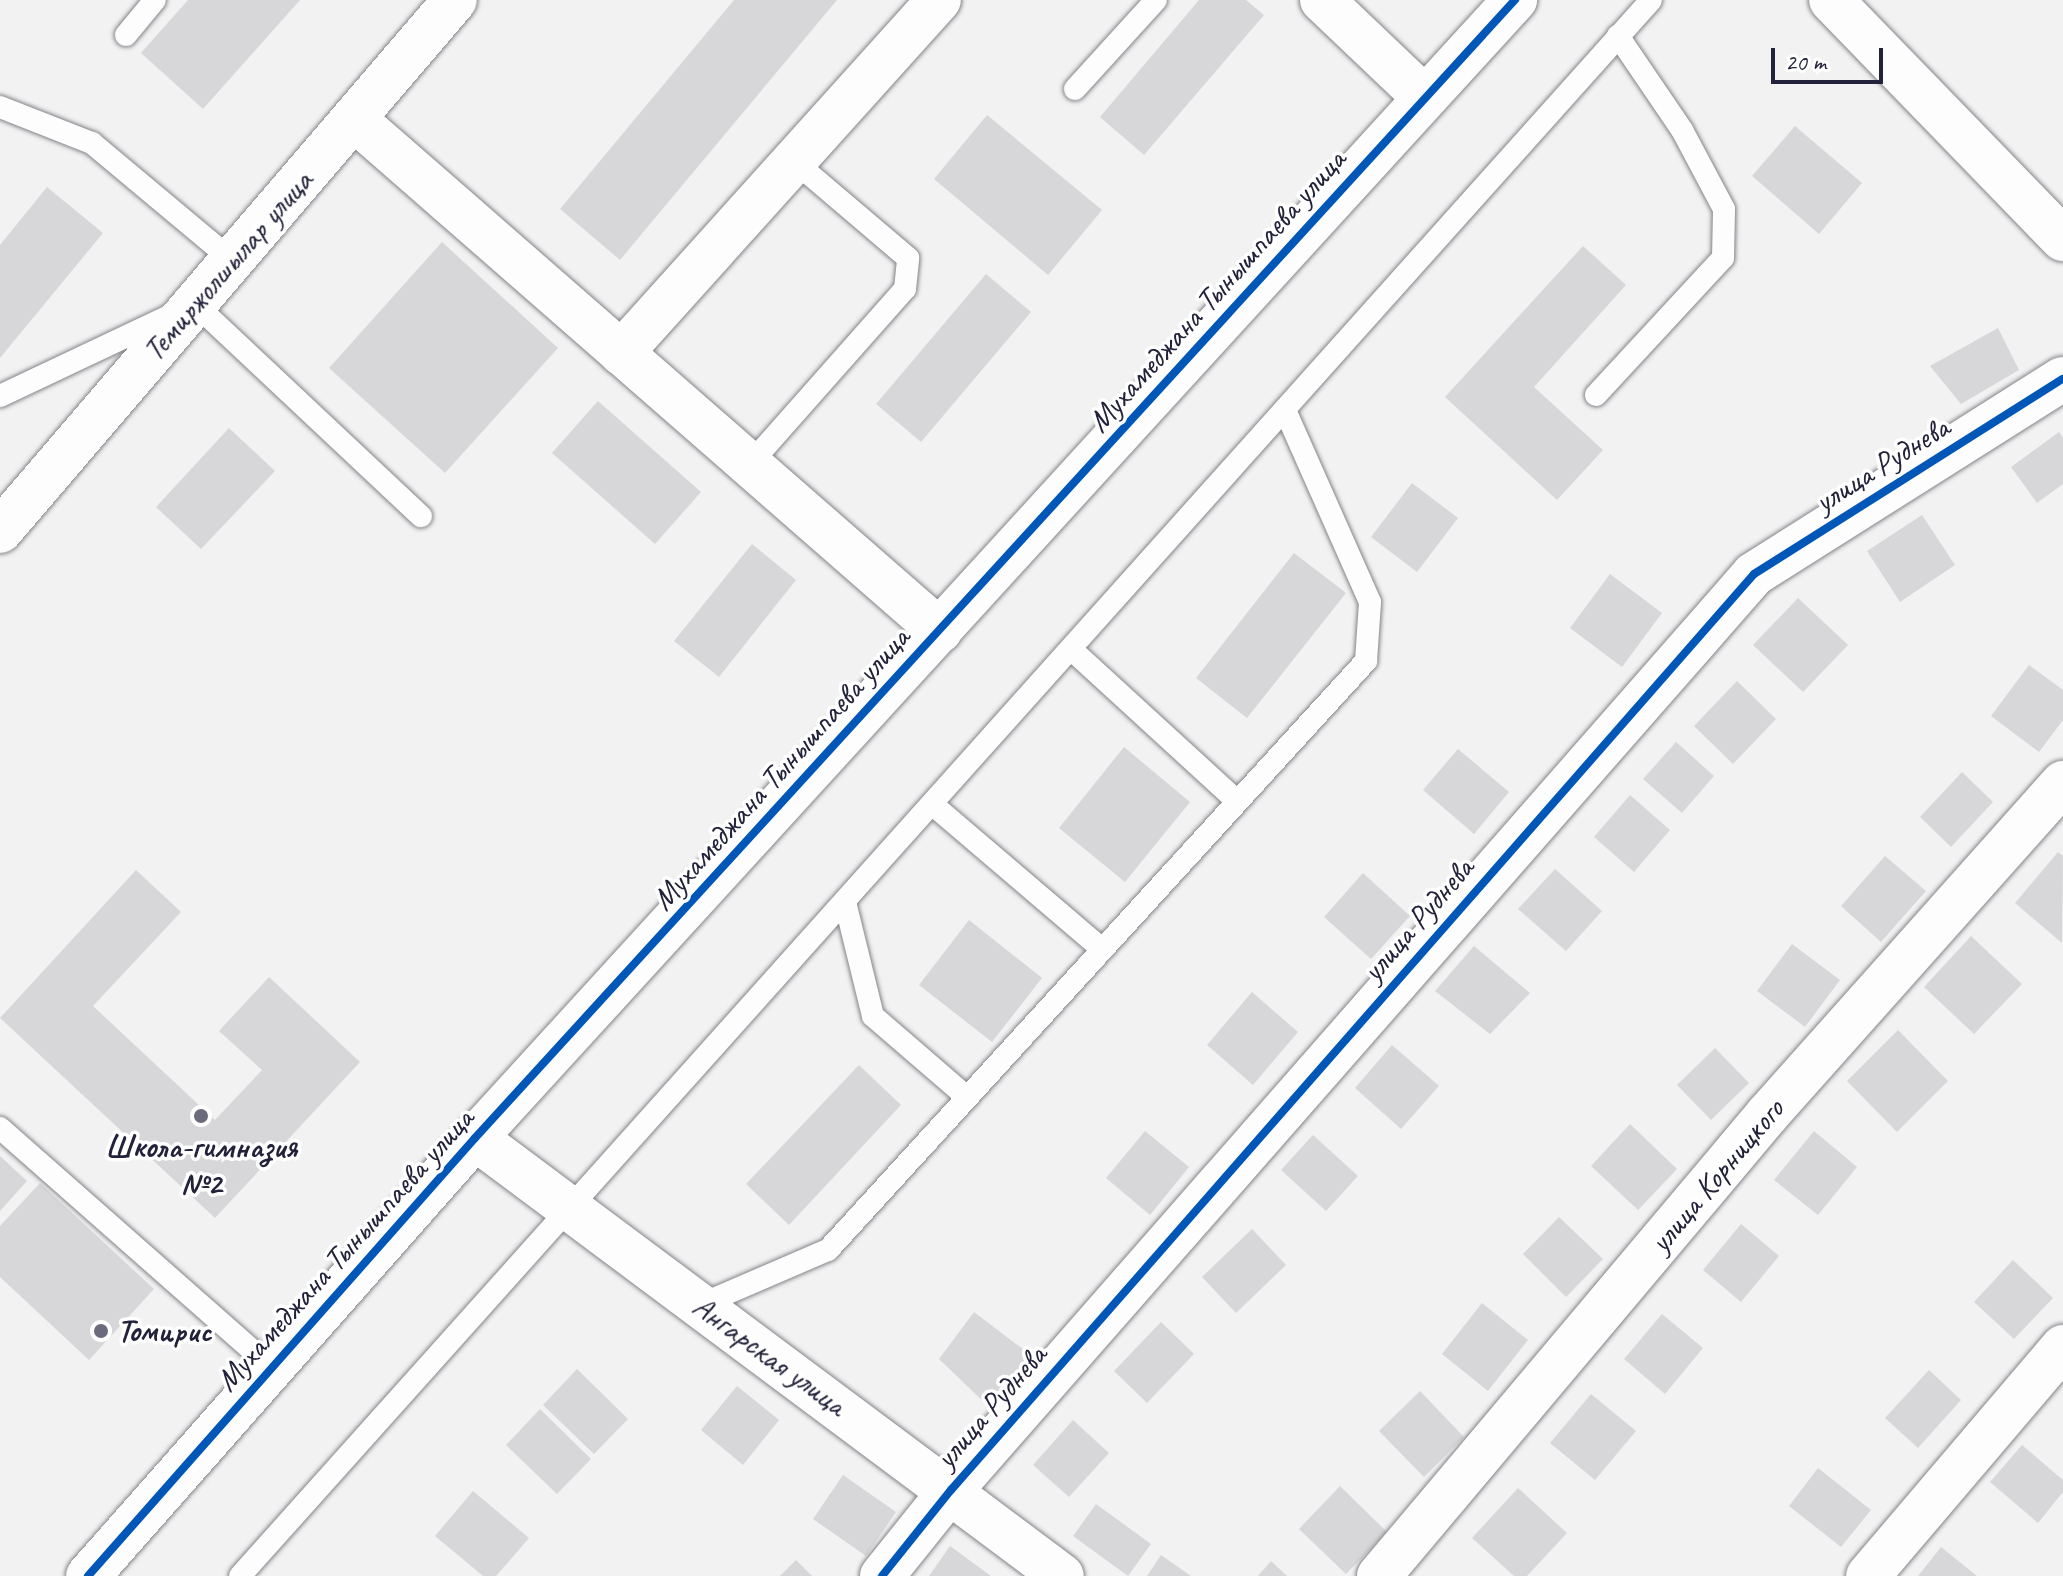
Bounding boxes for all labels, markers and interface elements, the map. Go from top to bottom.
scale bar [1775,32,1887,82]
text: 20 m [1785,47,1826,77]
street label: Мухамеджана Тынышпаева улица [1080,142,1354,440]
street label: Темиржолшылар улица [134,162,322,370]
street label: улица Руднева [1808,409,1956,521]
street label: Мухамеджана Тынышпаева улица [644,620,918,918]
street label: улица Руднева [1354,850,1482,990]
street label: улица Корницкого [1641,1091,1793,1261]
street label: Мухамеджана Тынышпаева улица [208,1101,482,1399]
marker: Школа-гимназия №2 [192,1107,210,1125]
place label: Школа-гимназия №2 [105,1129,297,1204]
street label: Ангарская улица [685,1287,853,1425]
place label: Томирис [117,1312,212,1350]
marker: Томирис [92,1322,110,1340]
street label: улица Руднева [927,1337,1055,1477]

